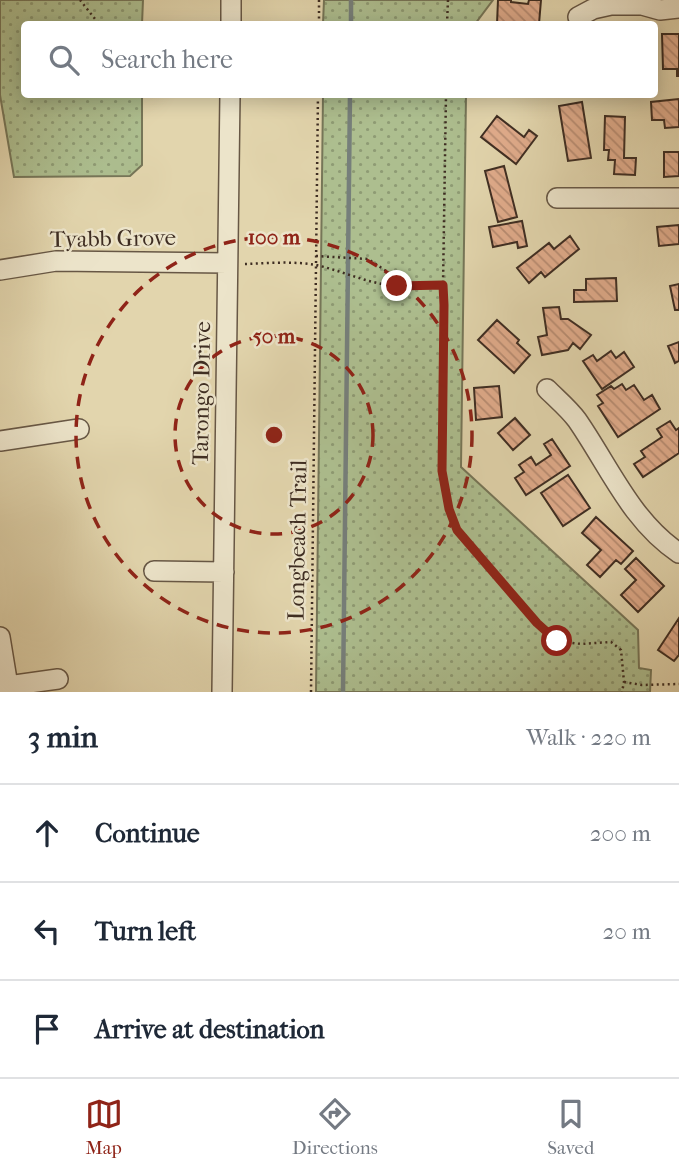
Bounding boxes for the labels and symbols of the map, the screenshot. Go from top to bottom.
street label: Tyabb Grove [50,224,176,253]
text: 100 m [248,225,301,249]
route end [381,270,412,301]
street label: Tarongo Drive [187,321,216,465]
text: 50 m [253,324,296,348]
centre of rings [262,423,286,447]
street label: Longbeach Trail [283,459,312,621]
route start [541,625,572,656]

